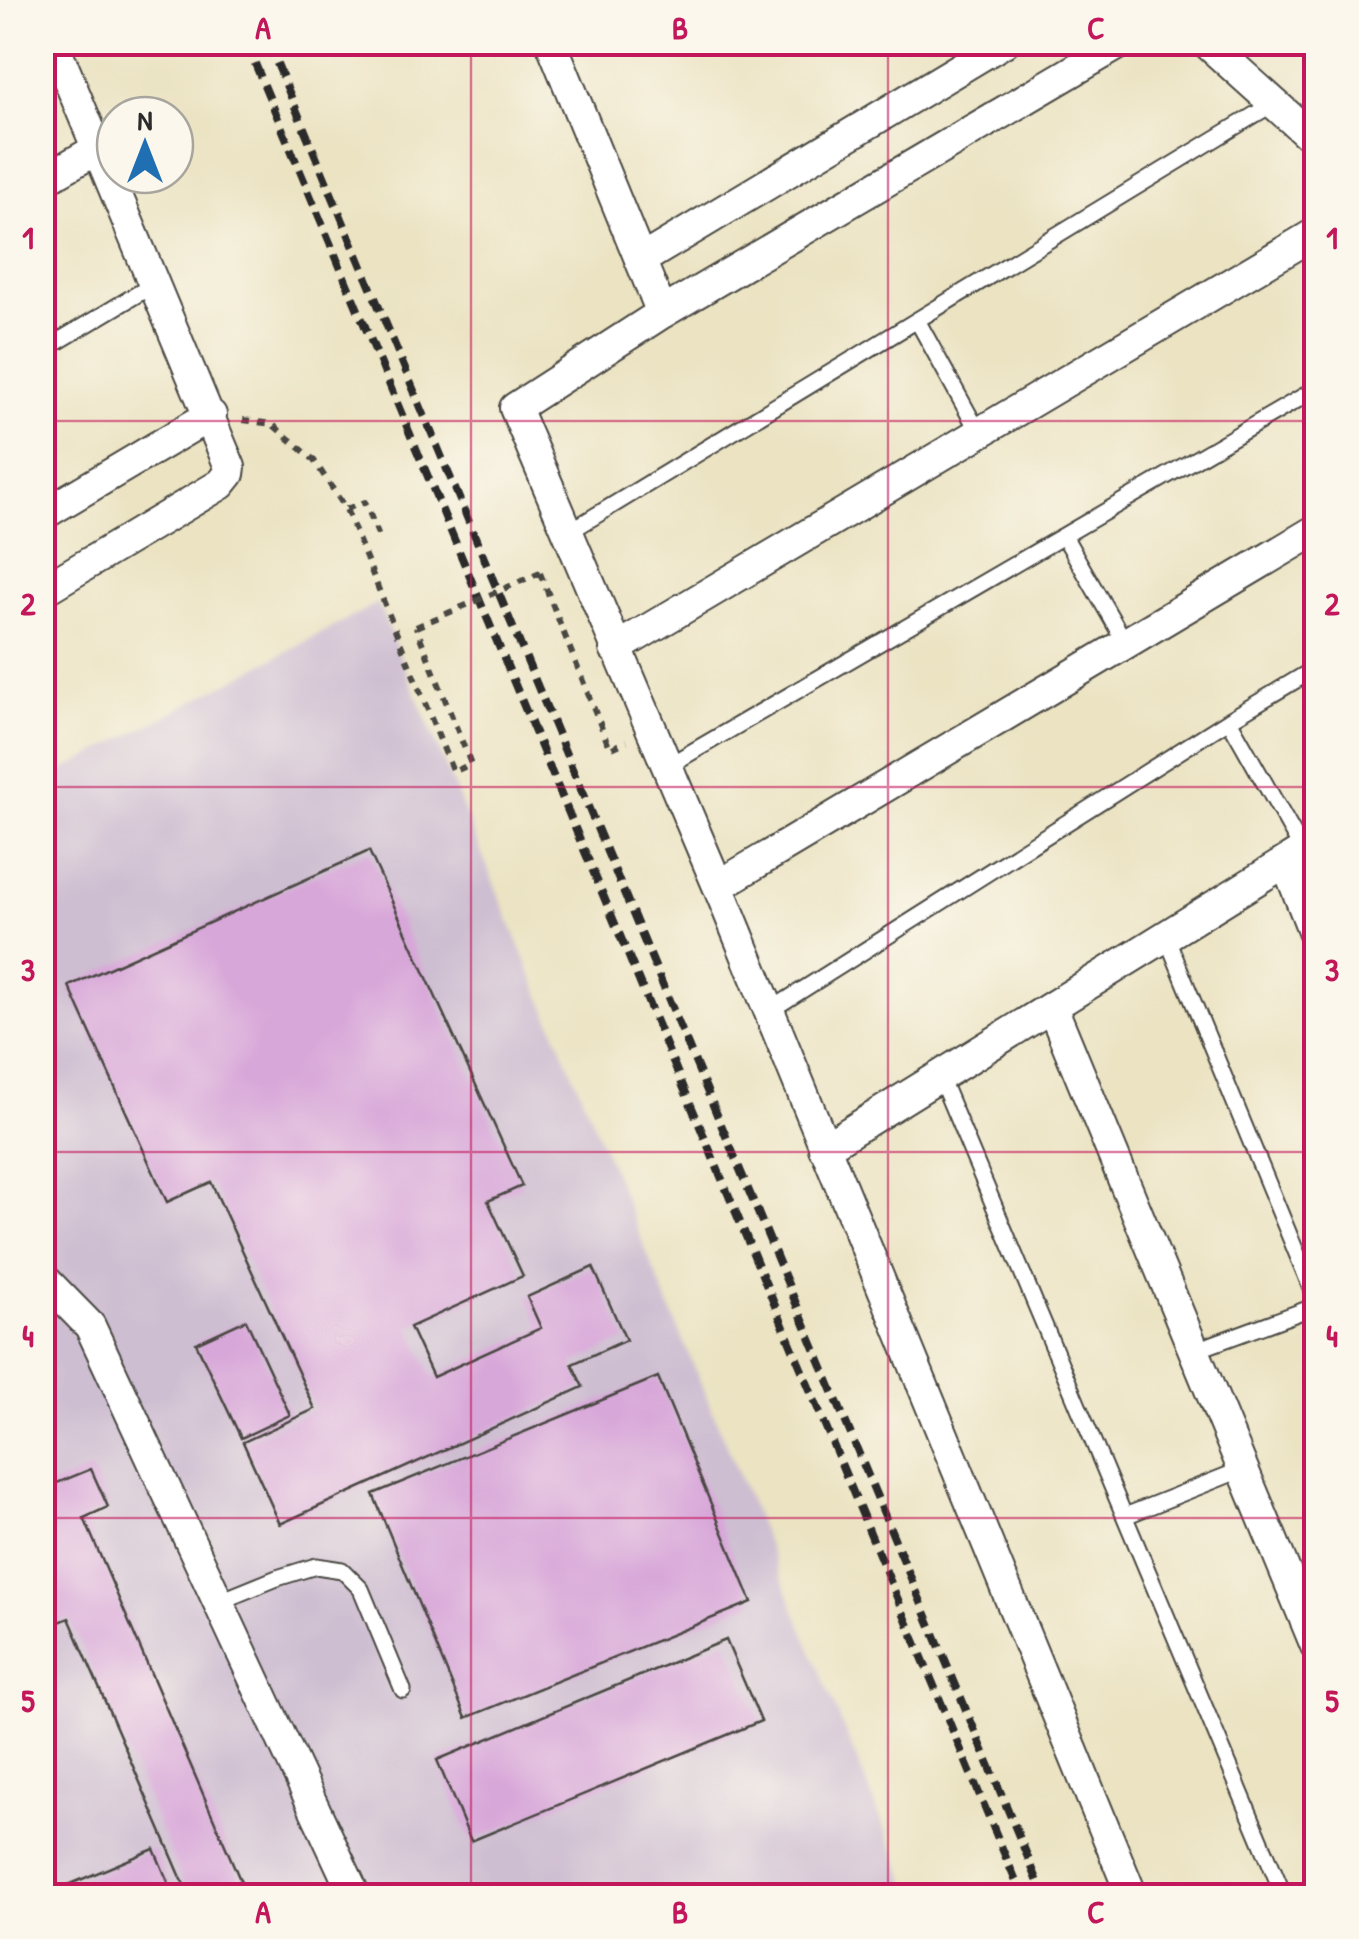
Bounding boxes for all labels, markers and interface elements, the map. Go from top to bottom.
text: A [255,6,271,49]
text: B [672,6,688,49]
text: C [1087,6,1105,49]
north arrow [95,95,195,195]
text: N [138,101,153,139]
text: 1 [22,216,34,259]
text: 1 [1326,216,1338,259]
text: 2 [21,582,37,625]
text: 2 [1325,582,1341,625]
text: 3 [21,948,35,991]
text: 3 [1325,948,1339,991]
text: 4 [22,1314,34,1357]
text: 4 [1326,1314,1338,1357]
text: 5 [21,1679,35,1722]
text: 5 [1325,1679,1339,1722]
text: A [255,1890,271,1933]
text: B [672,1890,688,1933]
text: C [1087,1890,1105,1933]

